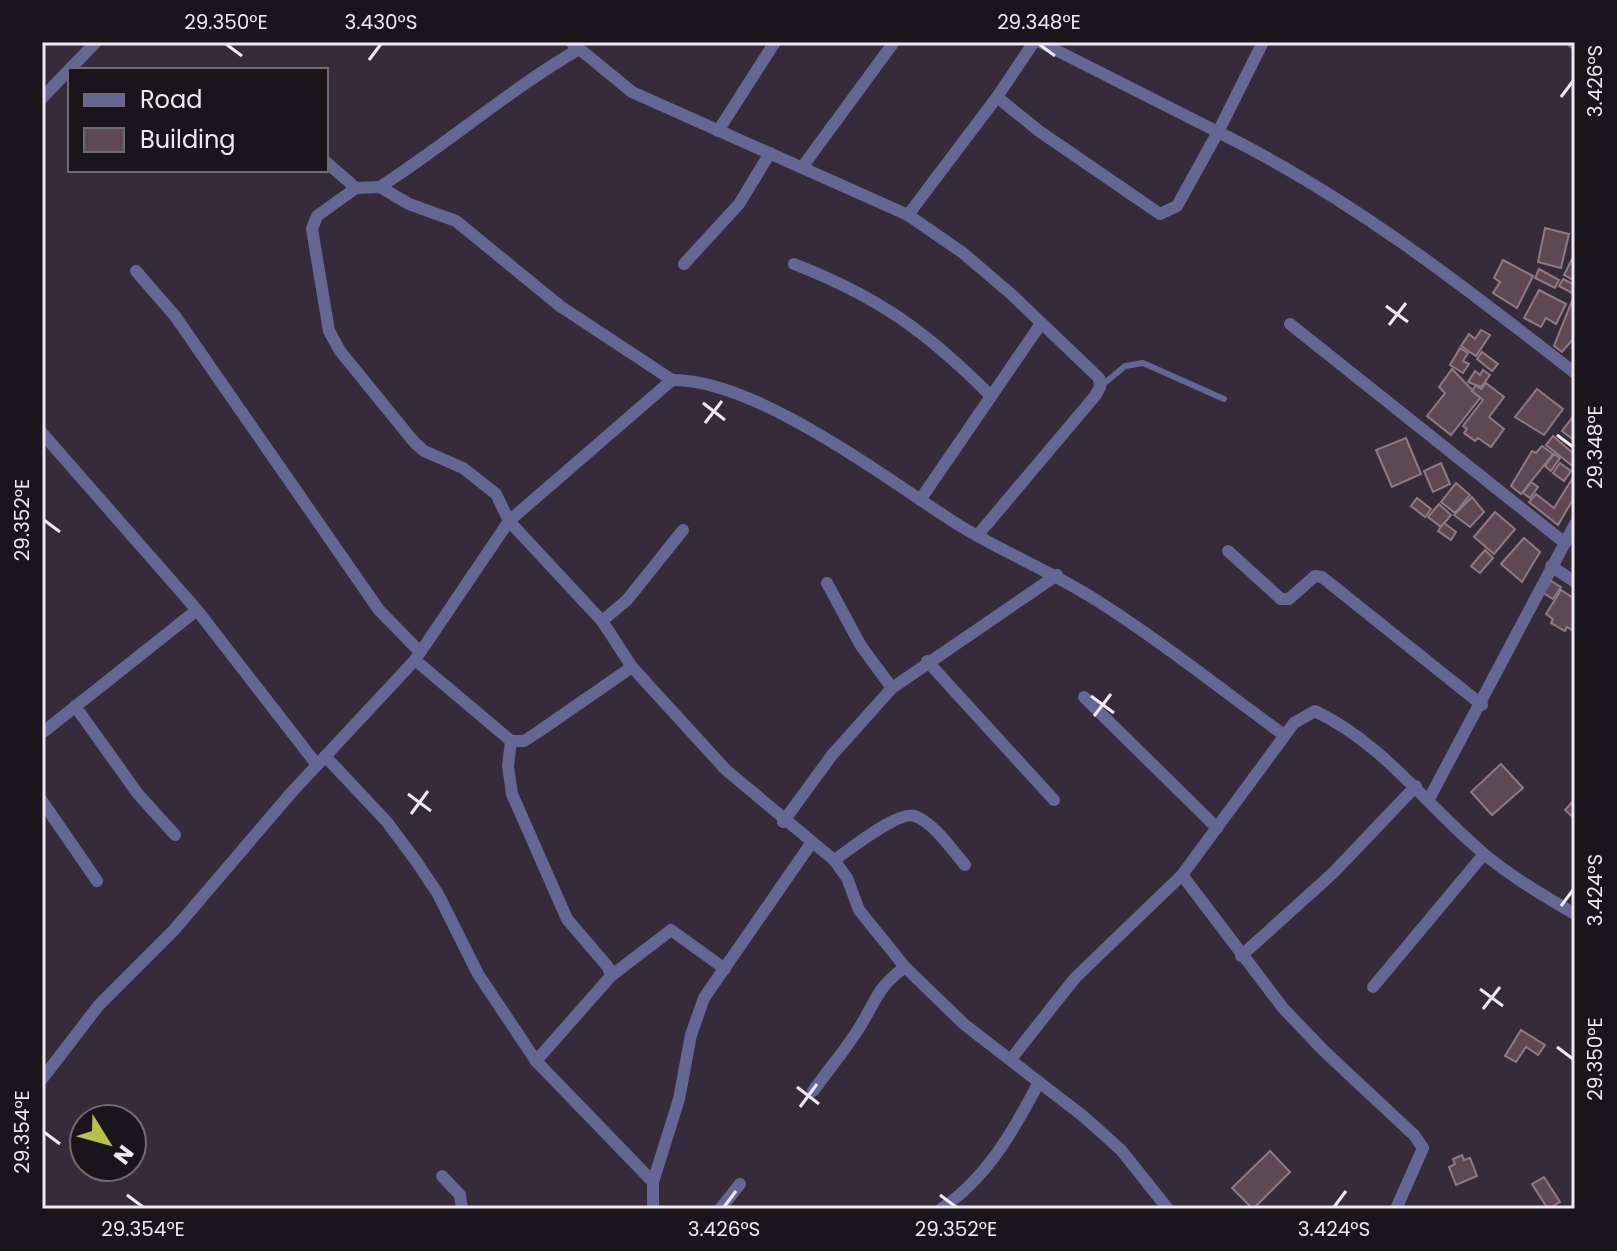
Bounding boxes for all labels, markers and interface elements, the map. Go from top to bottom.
text: 29.350°E [184,8,268,36]
text: 3.430°S [345,8,417,36]
text: 29.348°E [997,8,1081,36]
text: 3.426°S [1581,45,1609,117]
legend [68,68,328,172]
text: Road [140,83,202,116]
text: Building [140,123,236,156]
text: 29.348°E [1581,405,1609,489]
text: 29.352°E [8,479,36,561]
text: 3.424°S [1581,854,1609,926]
text: 29.350°E [1581,1017,1609,1101]
text: 29.354°E [8,1090,36,1174]
north arrow [68,1103,148,1183]
text: N [106,1139,141,1171]
text: 29.354°E [101,1215,185,1243]
text: 3.426°S [688,1215,760,1243]
text: 29.352°E [915,1215,997,1243]
text: 3.424°S [1298,1215,1370,1243]

